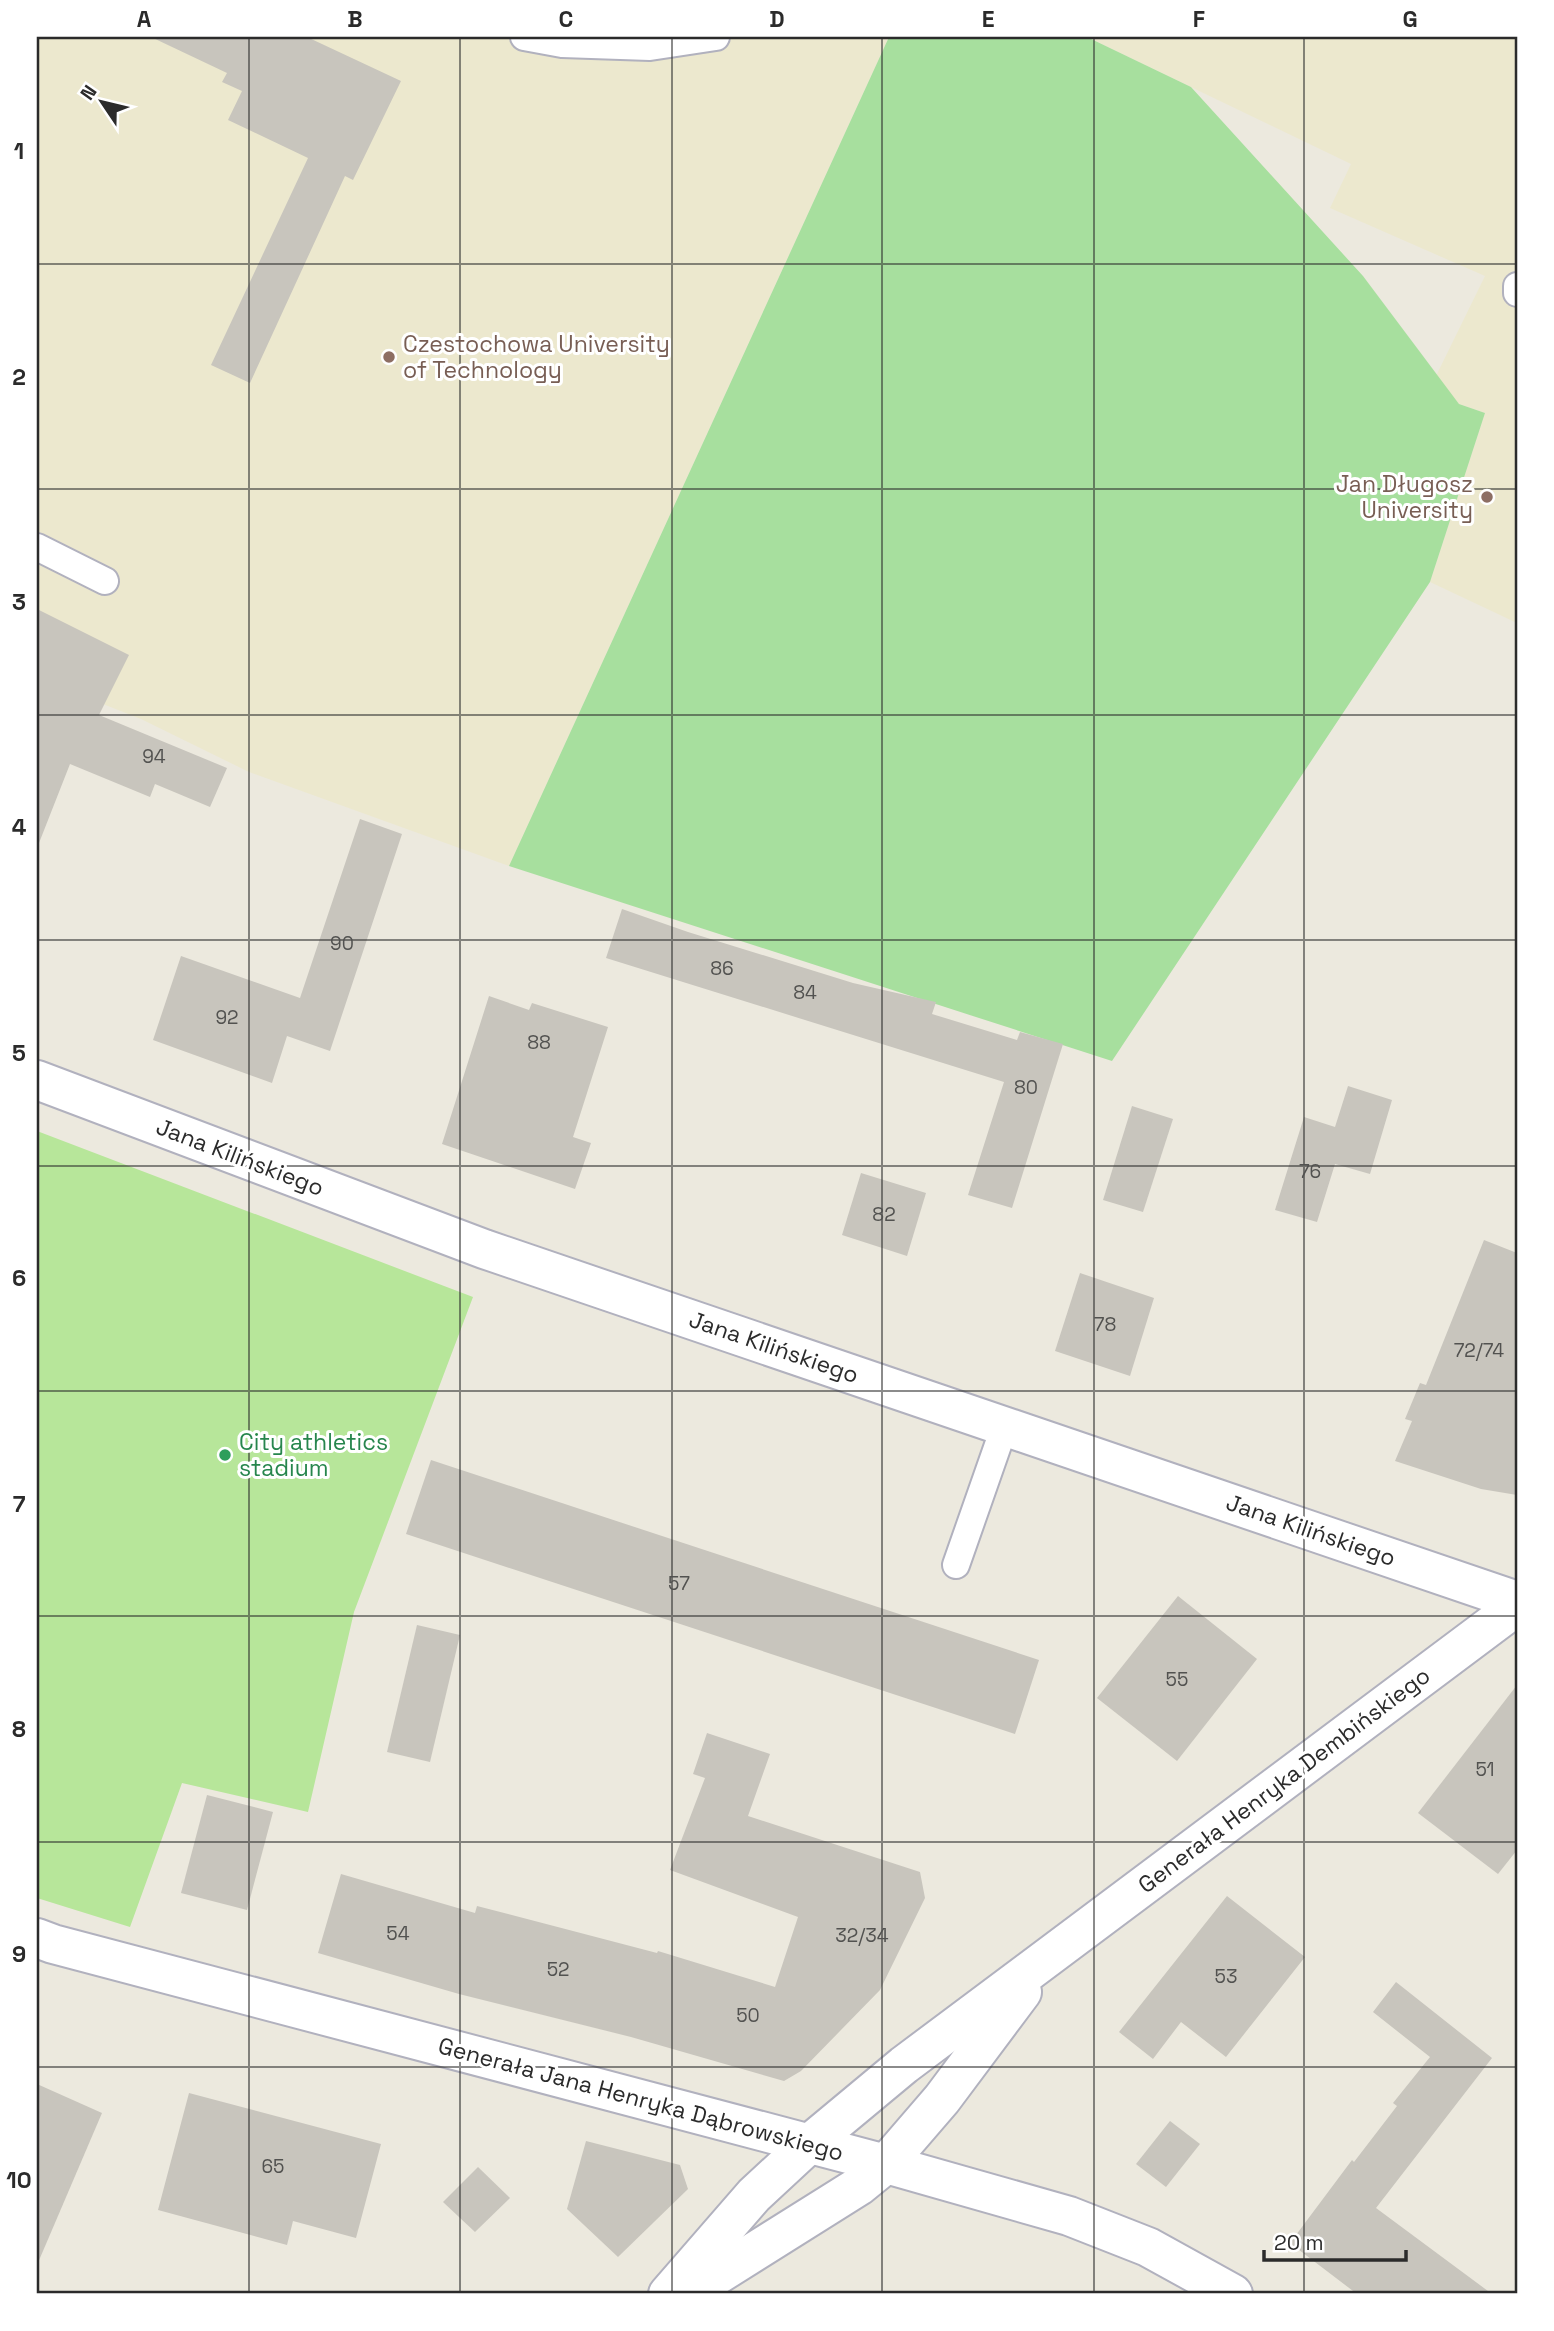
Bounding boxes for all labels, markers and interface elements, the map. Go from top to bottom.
text: A [137,4,152,34]
text: B [347,4,363,34]
text: C [559,4,573,34]
text: D [769,4,785,34]
text: E [982,4,994,34]
text: F [1193,4,1205,34]
text: G [1402,4,1418,34]
north arrow [66,66,136,136]
text: N [75,80,102,105]
text: 1 [14,136,24,166]
place label: Czestochowa University of Technology [403,329,670,385]
marker: Czestochowa University of Technology [381,349,397,365]
text: 2 [12,362,26,392]
place label: Jan Długosz University [1336,469,1473,525]
marker: Jan Długosz University [1479,489,1495,505]
text: 3 [12,587,26,617]
house number: 94 [142,744,166,769]
text: 4 [12,812,27,842]
house number: 90 [330,931,354,956]
house number: 86 [710,956,734,981]
house number: 84 [793,980,817,1005]
house number: 92 [215,1005,239,1030]
house number: 88 [527,1030,551,1055]
text: 5 [12,1038,26,1068]
house number: 80 [1014,1075,1038,1100]
street label: Jana Kilińskiego [152,1111,328,1203]
house number: 76 [1299,1159,1321,1184]
house number: 82 [872,1202,896,1227]
text: 6 [12,1263,26,1293]
street label: Jana Kilińskiego [685,1304,863,1390]
house number: 78 [1094,1312,1116,1337]
house number: 72/74 [1454,1338,1504,1363]
place label: City athletics stadium [239,1427,388,1483]
marker: City athletics stadium [217,1447,233,1463]
street label: Jana Kilińskiego [1222,1487,1400,1573]
text: 7 [13,1489,26,1519]
house number: 57 [668,1571,690,1596]
street label: Generała Henryka Dembińskiego [1132,1660,1436,1900]
house number: 55 [1166,1667,1188,1692]
text: 8 [12,1714,26,1744]
house number: 51 [1475,1757,1495,1782]
house number: 54 [386,1921,410,1946]
house number: 32/34 [835,1923,889,1948]
text: 9 [12,1939,26,1969]
house number: 52 [547,1957,569,1982]
house number: 53 [1215,1964,1237,1989]
house number: 50 [736,2003,760,2028]
street label: Generała Jana Henryka Dąbrowskiego [435,2030,847,2168]
house number: 65 [261,2154,285,2179]
text: 10 [6,2165,32,2195]
scale bar [1264,2219,1405,2263]
text: 20 m [1274,2229,1324,2256]

